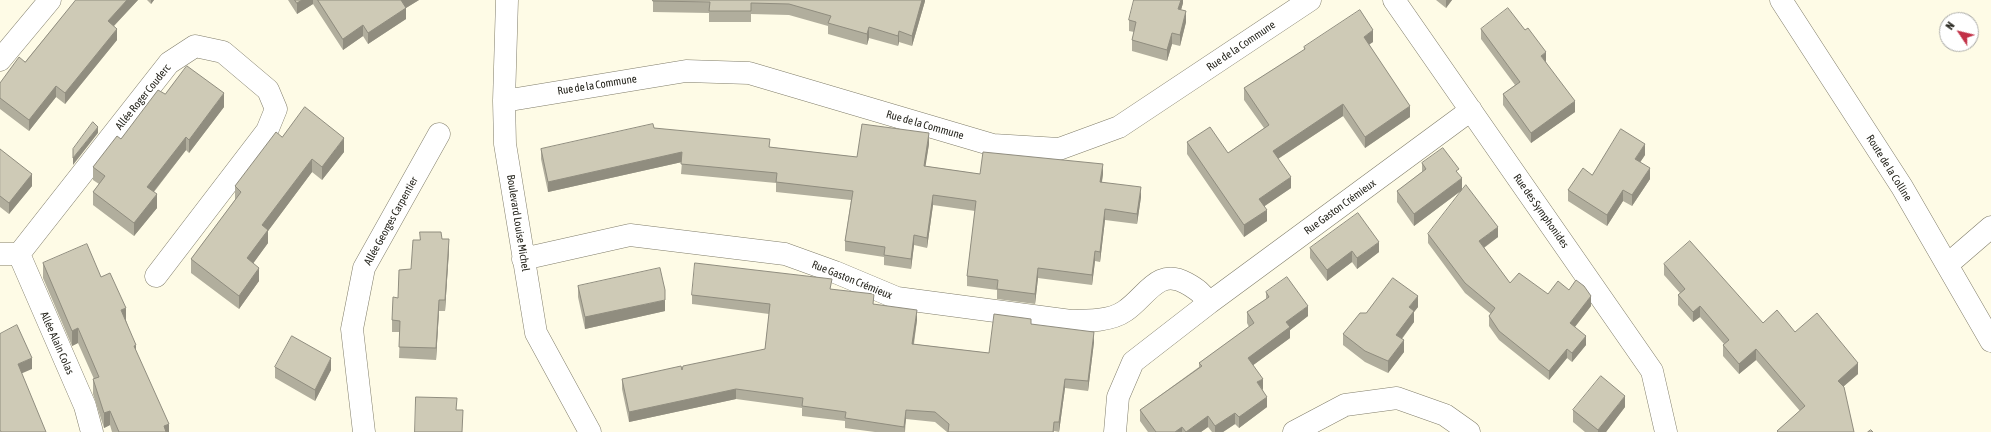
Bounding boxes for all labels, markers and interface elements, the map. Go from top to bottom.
north arrow [1939,12,1979,52]
street label: Rue de la Commune [1204,18,1278,74]
text: N [1943,20,1957,32]
street label: Allée Roger Couderc [113,62,173,132]
street label: Rue de la Commune [556,72,638,98]
street label: Rue de la Commune [885,108,965,142]
street label: Route de la Colline [1863,132,1915,204]
street label: Rue des Symphonides [1510,171,1572,251]
street label: Allée Georges Carpentier [361,174,421,268]
street label: Boulevard Louise Michel [504,174,532,272]
street label: Rue Gaston Crémieux [1301,177,1379,237]
street label: Rue Gaston Crémieux [810,258,894,302]
street label: Allée Alain Colas [37,310,77,376]

